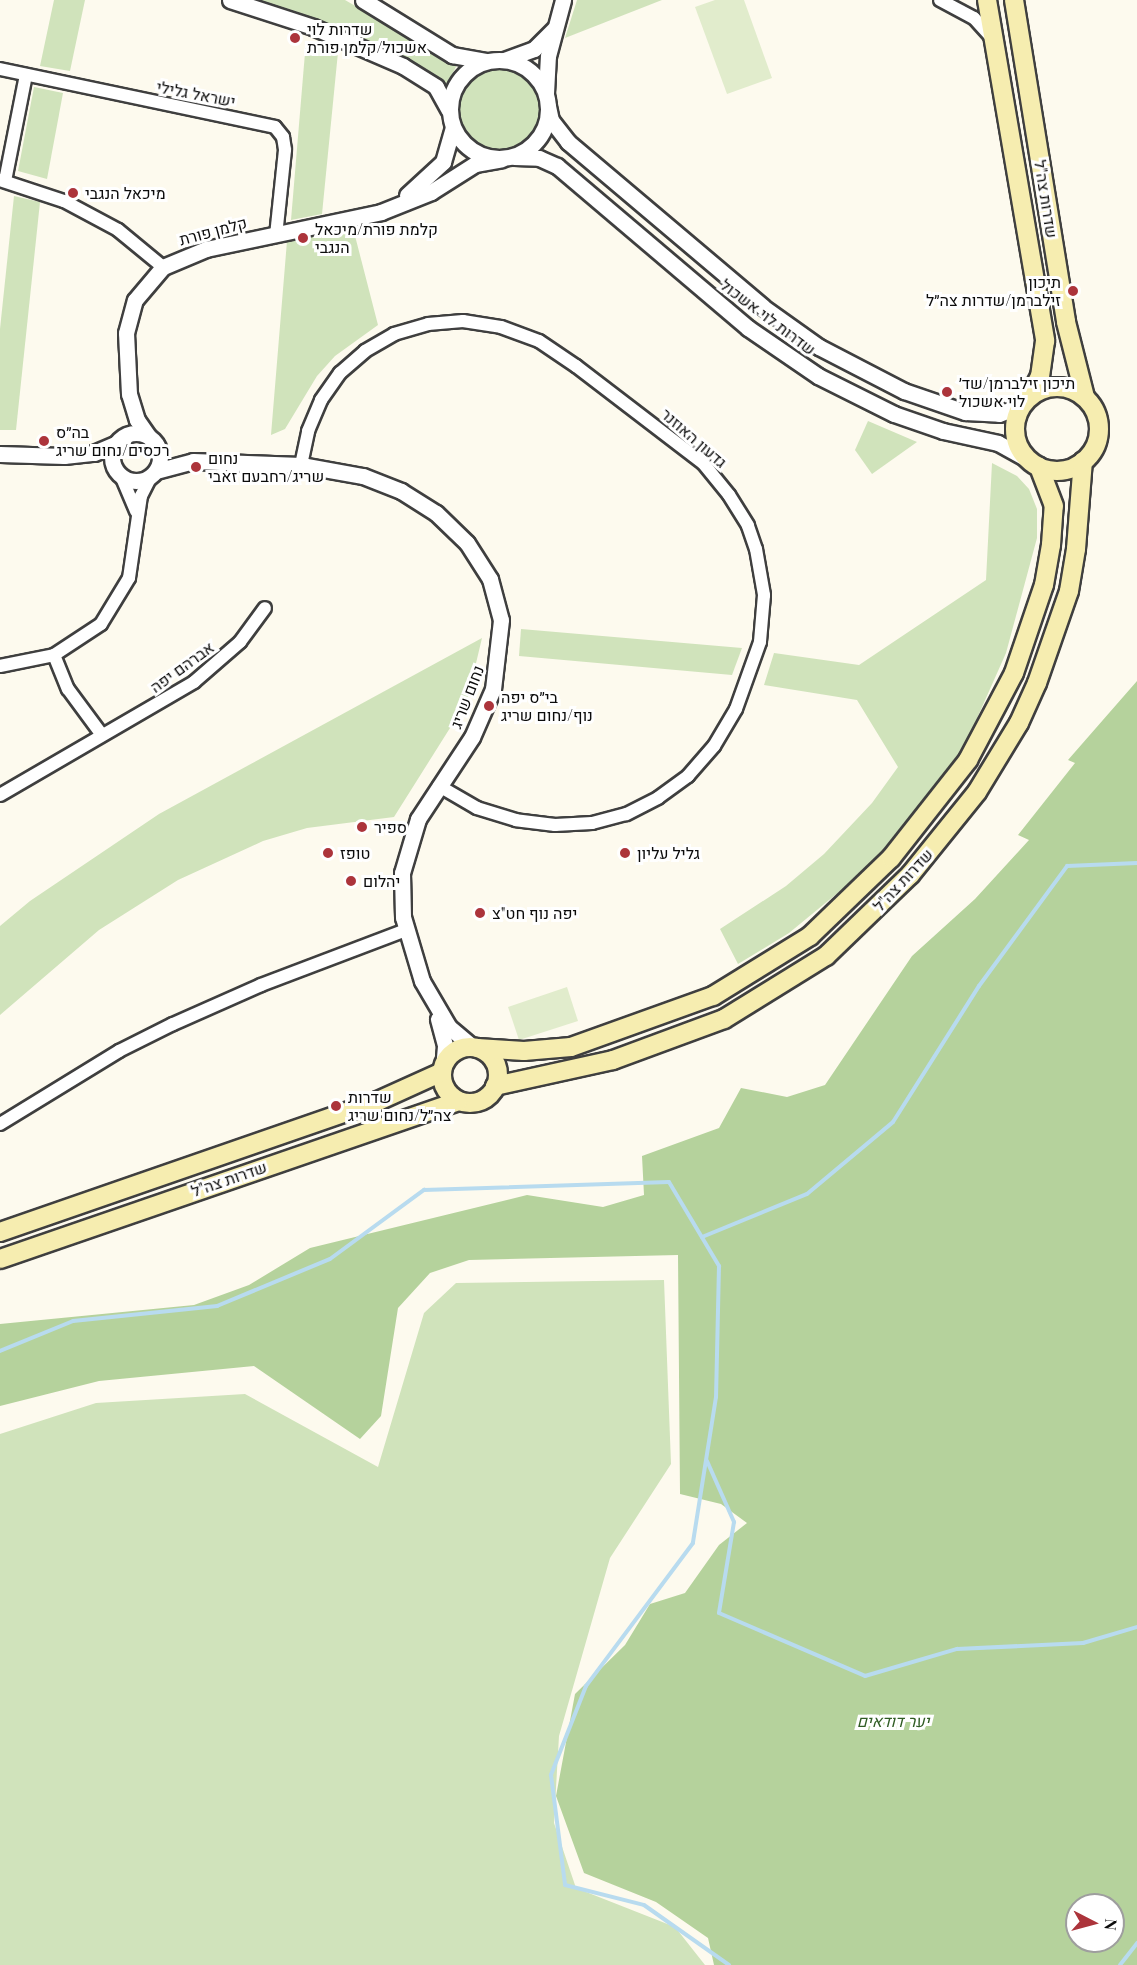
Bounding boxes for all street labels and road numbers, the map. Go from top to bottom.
street label: ישראל גלילי [155,77,237,111]
street label: שדרות צה"ל [1030,159,1062,239]
street label: קלמן פורת [177,213,249,249]
street label: שדרות לוי אשכול [717,275,819,359]
street label: גדעון האוזנר [657,404,731,472]
street label: אברהם יפה [146,637,218,697]
street label: נחום שריג [446,663,488,731]
street label: שדרות צה"ל [869,845,937,915]
street label: שדרות צה"ל [189,1157,269,1201]

